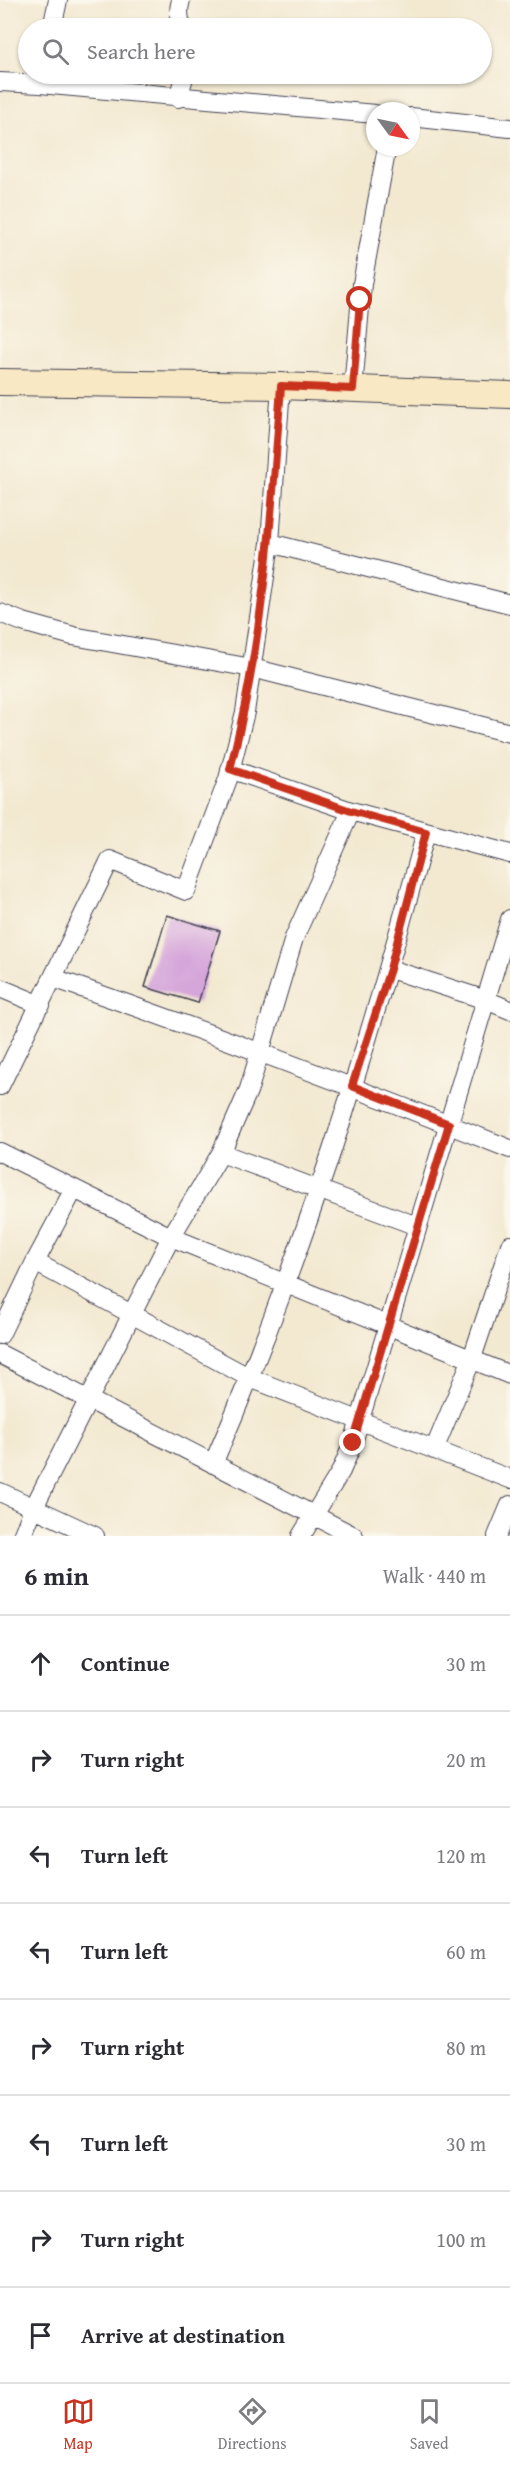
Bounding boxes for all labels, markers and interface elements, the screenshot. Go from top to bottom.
search box [18,18,492,84]
icon: search [39,35,72,68]
text: Search here [87,35,196,67]
north arrow [366,102,420,156]
route start [346,286,372,312]
route end [339,1429,365,1455]
text: 6 min [24,1556,89,1595]
text: Walk · 440 m [383,1561,486,1590]
icon: ahead [24,1647,57,1680]
text: Continue [81,1647,170,1679]
text: 30 m [446,1649,486,1678]
icon: right [24,1743,57,1776]
text: Turn right [81,1743,184,1775]
text: 20 m [446,1745,486,1774]
icon: left [24,1839,57,1872]
text: Turn left [81,1839,168,1871]
text: 120 m [436,1841,486,1870]
icon: left [24,1935,57,1968]
text: Turn left [81,1935,168,1967]
text: 60 m [446,1937,486,1966]
icon: right [24,2031,57,2064]
text: Turn right [81,2031,184,2063]
text: 80 m [446,2033,486,2062]
icon: left [24,2127,57,2160]
text: Turn left [81,2127,168,2159]
text: 30 m [446,2129,486,2158]
icon: right [24,2223,57,2256]
text: Turn right [81,2223,184,2255]
text: 100 m [436,2225,486,2254]
icon: arrive [24,2319,57,2352]
text: Arrive at destination [81,2319,285,2351]
tab: Map [62,2395,95,2455]
tab: Directions [218,2395,287,2455]
tab: Saved [410,2395,448,2455]

